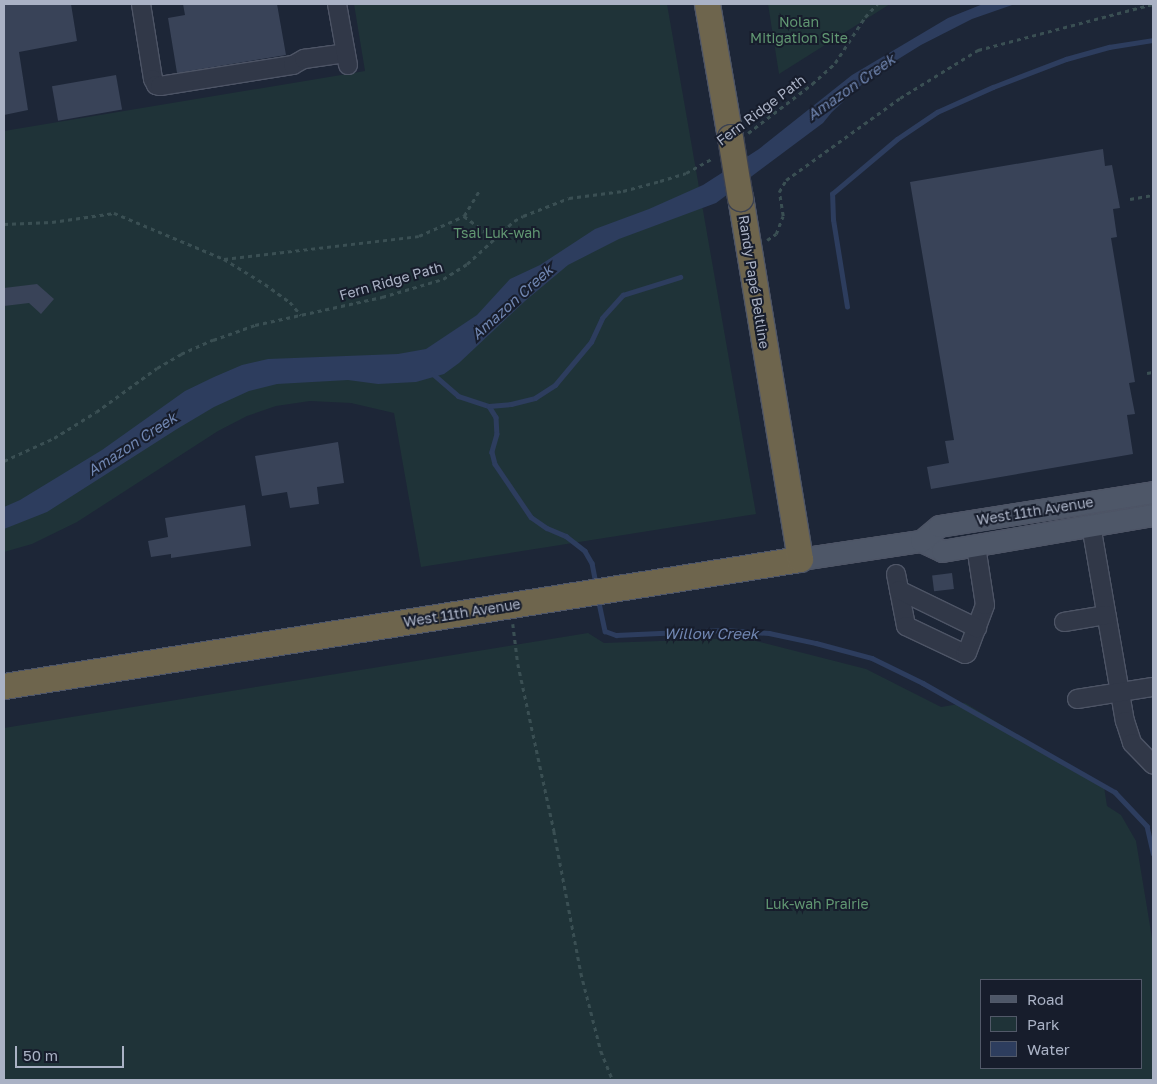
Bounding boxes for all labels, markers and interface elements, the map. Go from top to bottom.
park label: Nolan Mitigation Site [750,14,848,46]
water label: Amazon Creek [804,50,898,124]
street label: Fern Ridge Path [713,71,809,149]
street label: Randy Papé Beltline [735,214,773,350]
park label: Tsal Luk-wah [453,225,541,241]
street label: Fern Ridge Path [337,258,445,304]
water label: Amazon Creek [468,261,556,343]
water label: Amazon Creek [84,408,180,480]
street label: West 11th Avenue [975,493,1095,529]
street label: West 11th Avenue [402,595,522,631]
water label: Willow Creek [664,625,758,643]
park label: Luk-wah Prairie [765,896,869,912]
legend [980,979,1142,1069]
text: Road [1027,990,1064,1008]
text: Park [1027,1015,1059,1033]
scale bar [18,1036,126,1068]
text: Water [1027,1040,1070,1058]
text: 50 m [23,1046,58,1064]

